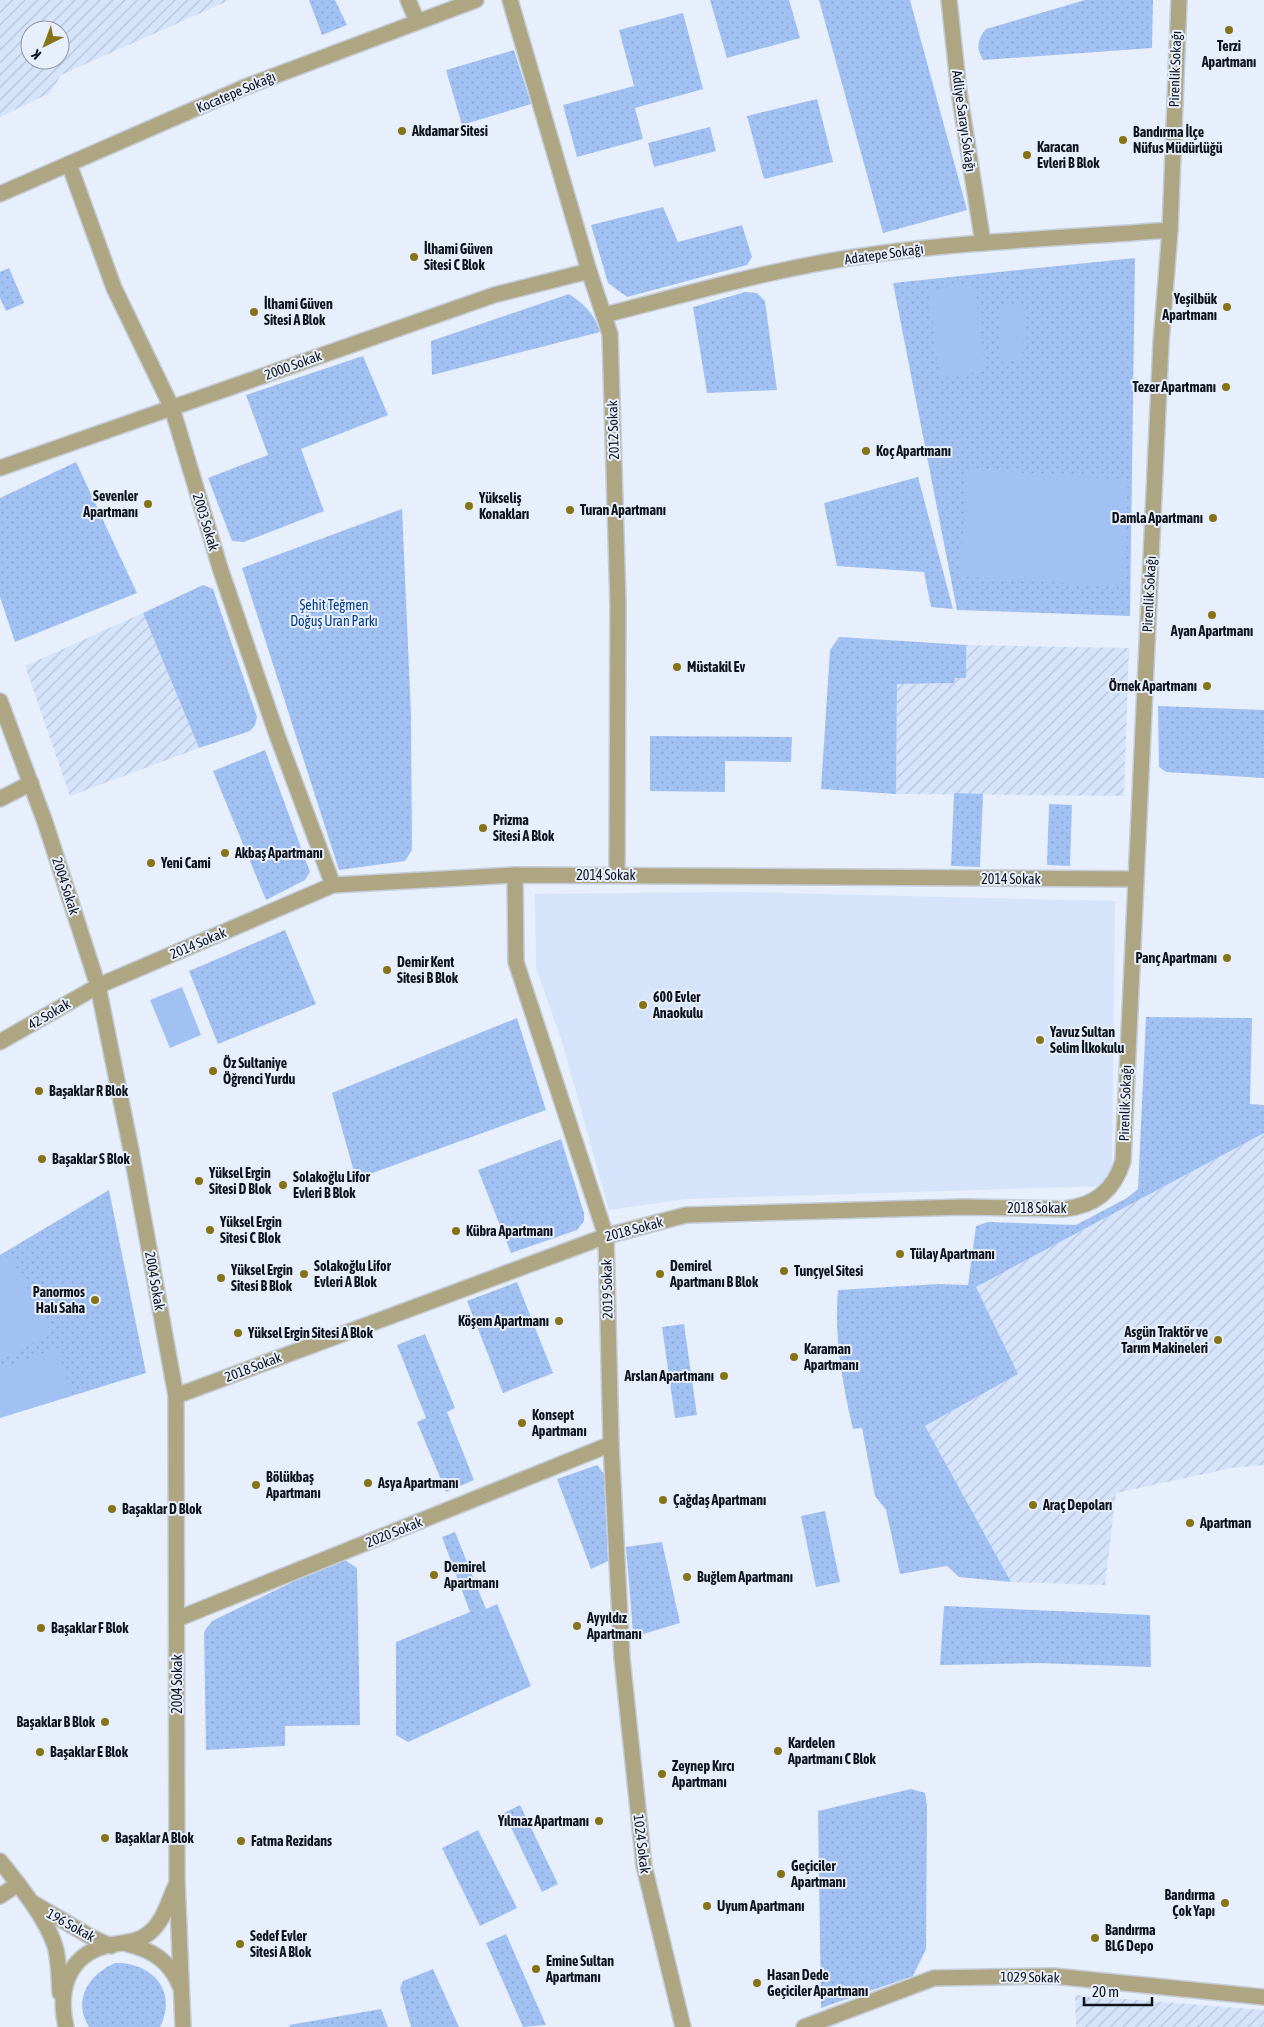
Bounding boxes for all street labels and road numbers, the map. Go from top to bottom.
street label: Pirenlik Sokağı [1166,31,1184,107]
street label: Kocatepe Sokağı [194,68,278,116]
street label: Adliye Sarayı Sokağı [949,69,979,173]
street label: Adatepe Sokağı [844,241,924,267]
street label: 2000 Sokak [262,347,324,383]
street label: 2012 Sokak [604,400,622,460]
street label: 2003 Sokak [190,491,222,553]
street label: Pirenlik Sokağı [1139,555,1159,633]
street label: 2004 Sokak [49,855,83,917]
street label: 2014 Sokak [576,867,636,883]
street label: 2014 Sokak [981,871,1041,887]
street label: 2014 Sokak [167,924,229,962]
street label: 42 Sokak [25,995,73,1033]
street label: Pirenlik Sokağı [1116,1065,1134,1141]
street label: 2018 Sokak [1007,1200,1067,1216]
street label: 2018 Sokak [603,1214,665,1244]
street label: 2004 Sokak [142,1250,168,1312]
street label: 2019 Sokak [598,1259,616,1319]
street label: 2018 Sokak [222,1349,284,1385]
street label: 2020 Sokak [363,1513,425,1551]
street label: 2004 Sokak [169,1654,185,1714]
street label: 1024 Sokak [630,1813,654,1875]
street label: 196 Sokak [44,1905,98,1945]
street label: 1029 Sokak [1000,1968,1060,1986]

